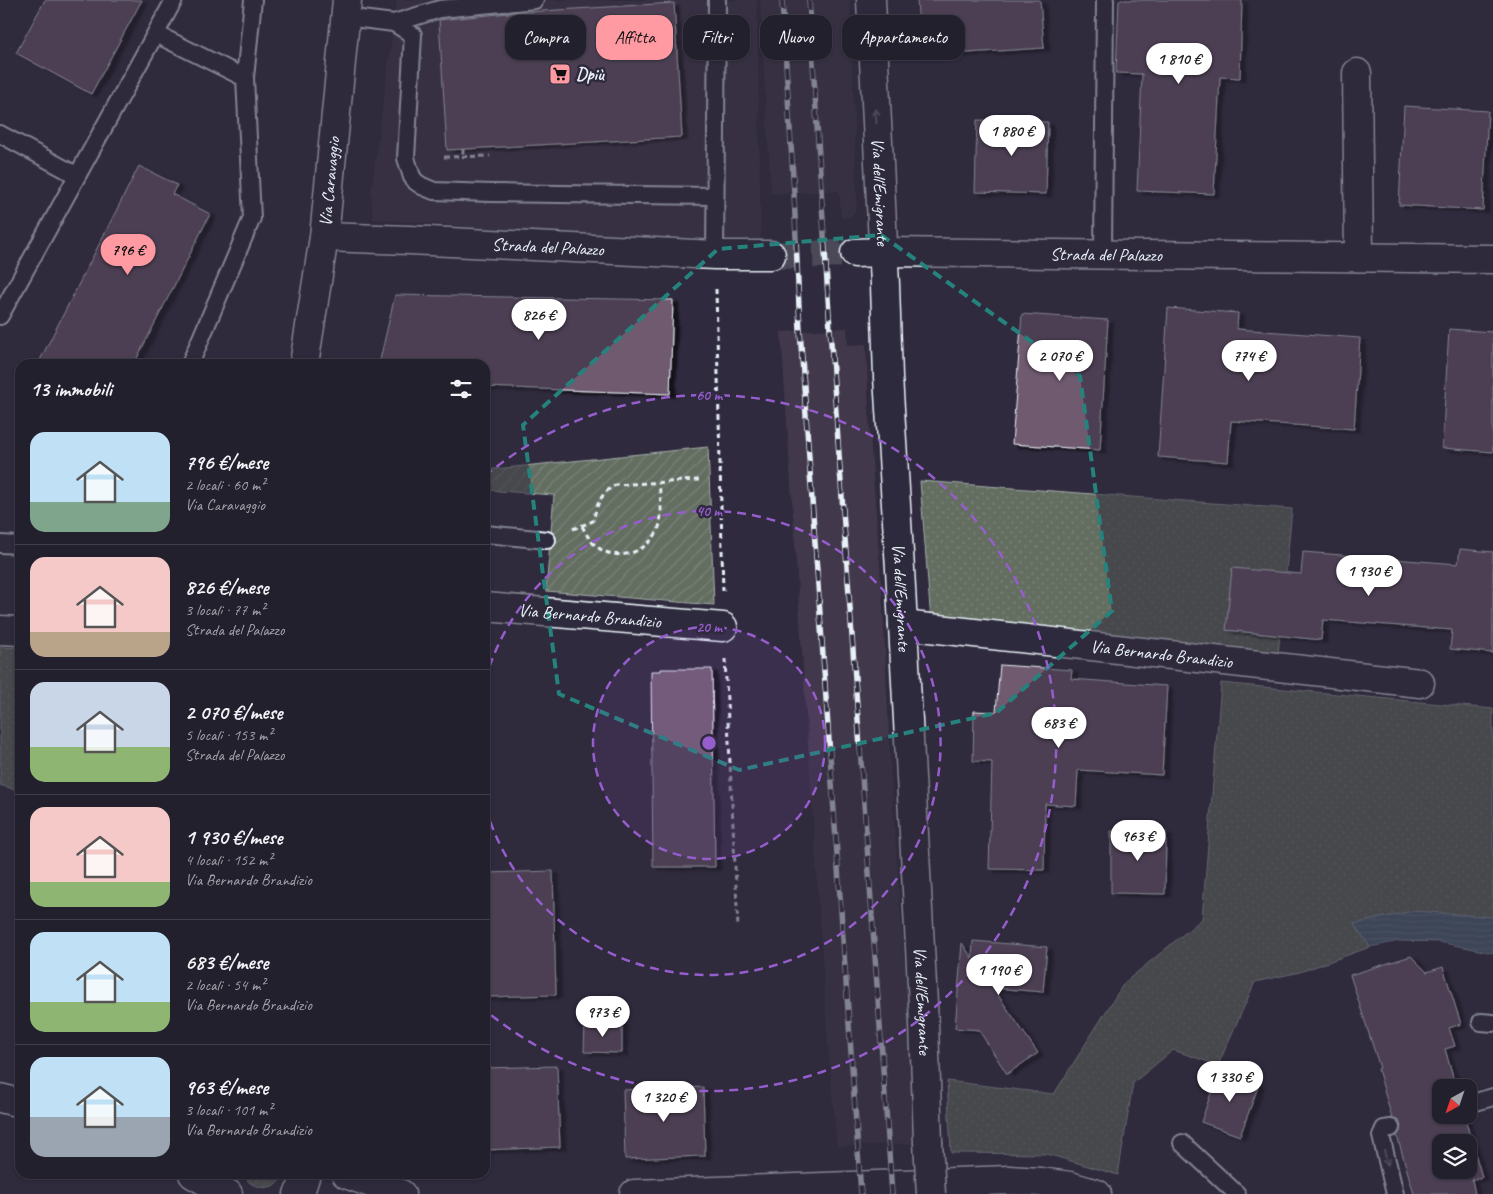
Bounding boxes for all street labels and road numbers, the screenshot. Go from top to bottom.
street label: Via Caravaggio [314,134,345,228]
street label: Via dell'Emigrante [867,137,894,247]
street label: Strada del Palazzo [491,233,606,261]
street label: Strada del Palazzo [1050,243,1164,266]
street label: Via dell'Emigrante [887,543,915,653]
street label: Via Bernardo Brandizio [518,599,663,633]
street label: Via Bernardo Brandizio [1089,635,1235,673]
street label: Via dell'Emigrante [909,946,936,1056]

